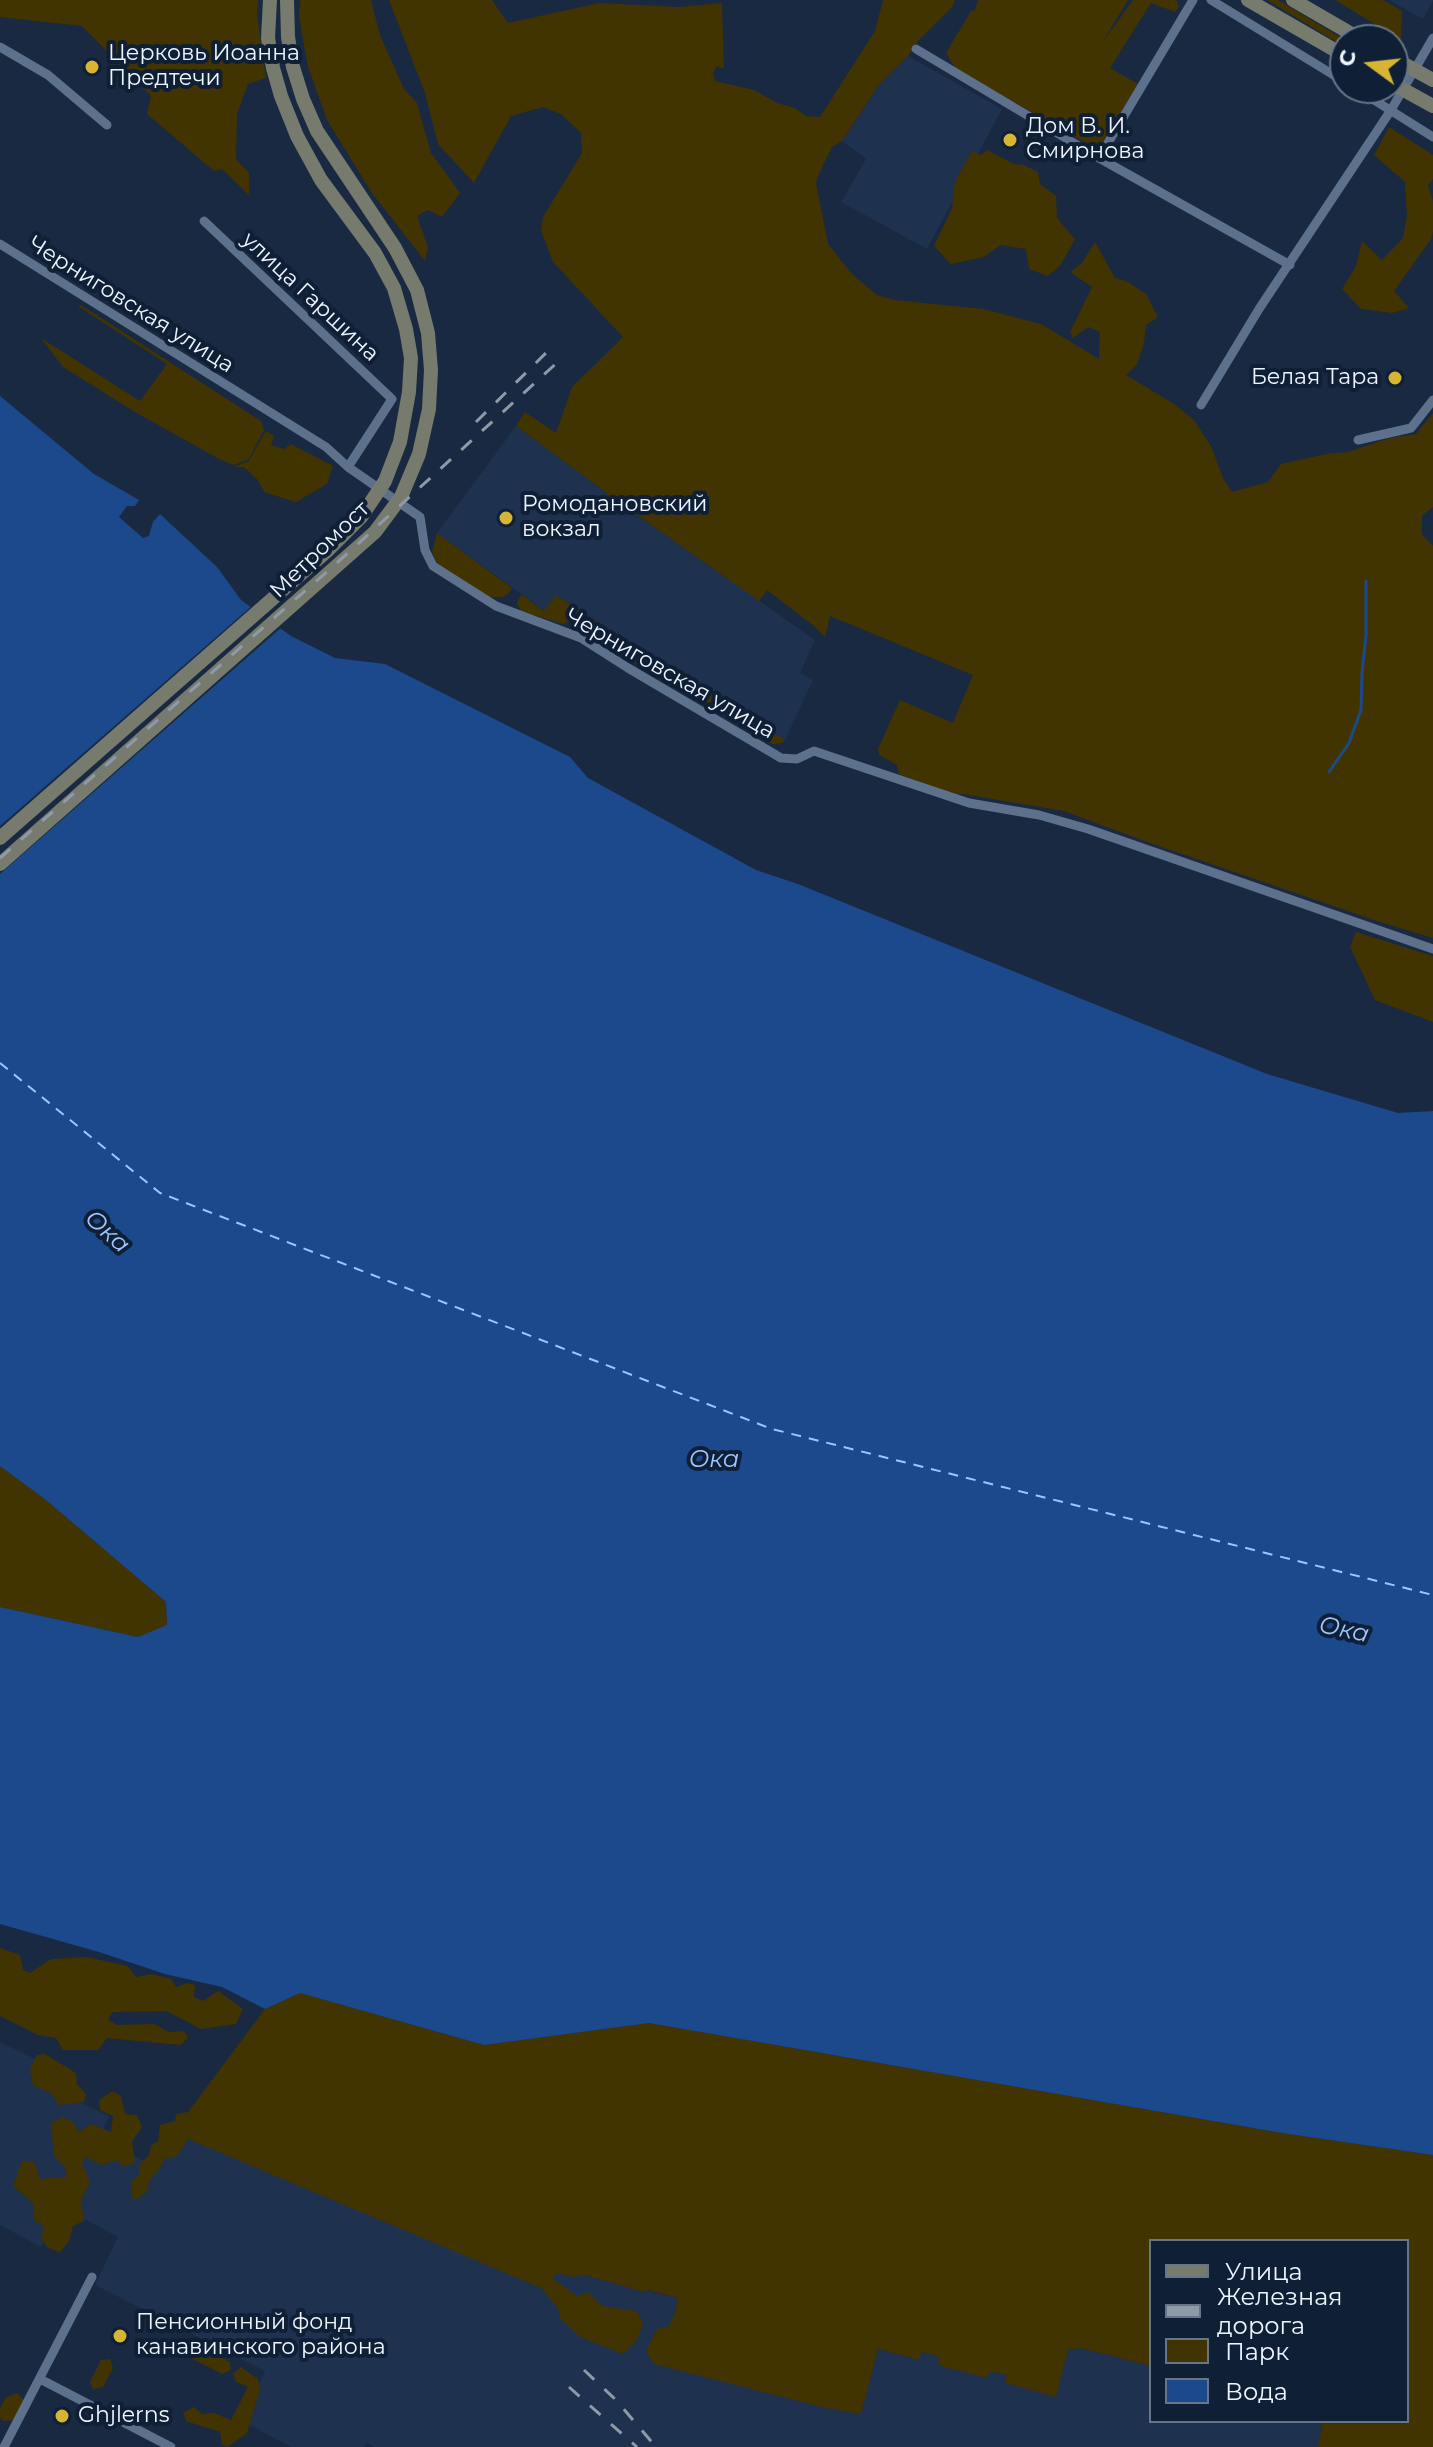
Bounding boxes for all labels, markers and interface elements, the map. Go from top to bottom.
north arrow [1329,24,1409,104]
place label: Церковь Иоанна Предтечи [108,41,300,92]
text: С [1332,47,1362,69]
marker: Церковь Иоанна Предтечи [83,58,101,76]
place label: Дом В. И. Смирнова [1026,114,1144,166]
marker: Дом В. И. Смирнова [1001,131,1019,149]
street label: улица Гаршина [236,227,384,367]
street label: Черниговская улица [23,231,239,379]
place label: Белая Тара [1251,365,1379,391]
marker: Белая Тара [1386,369,1404,387]
place label: Ромодановский вокзал [522,492,707,544]
street label: Метромост [265,496,375,604]
marker: Ромодановский вокзал [497,509,515,527]
street label: Черниговская улица [561,603,779,745]
water label: Ока [79,1204,135,1260]
water label: Ока [689,1446,739,1474]
water label: Ока [1316,1611,1372,1649]
legend [1149,2239,1409,2423]
text: Улица [1225,2257,1303,2286]
text: Железная дорога [1217,2282,1343,2340]
place label: Пенсионный фонд канавинского района [136,2310,386,2362]
marker: Пенсионный фонд канавинского района [111,2327,129,2345]
text: Парк [1225,2337,1289,2366]
text: Вода [1225,2377,1288,2406]
place label: Ghjlerns [78,2403,169,2429]
marker: Ghjlerns [53,2407,71,2425]

